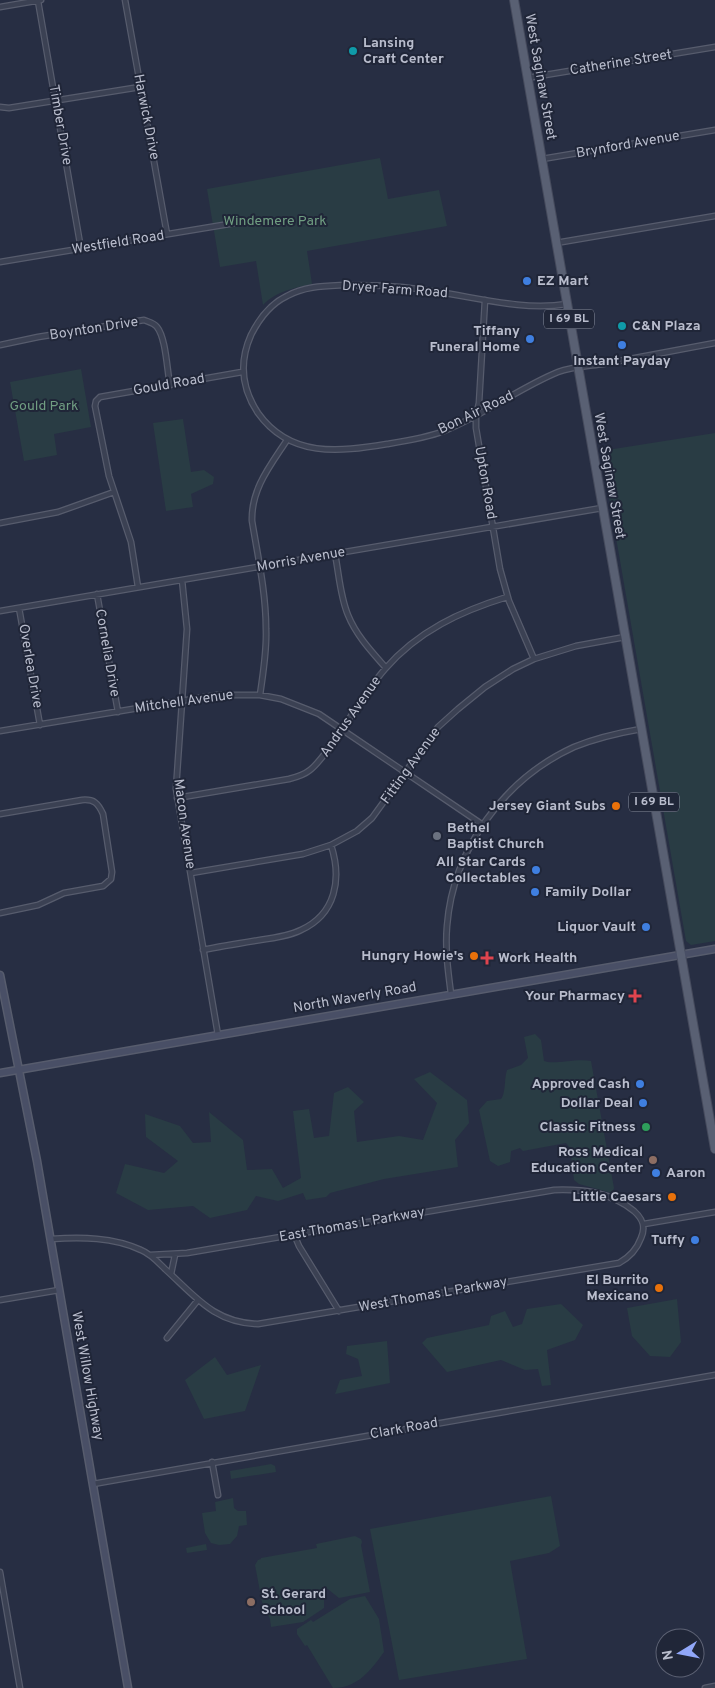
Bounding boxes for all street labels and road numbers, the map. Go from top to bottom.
street label: West Saginaw Street [520,12,560,142]
street label: Catherine Street [569,47,673,79]
street label: Harwick Drive [129,73,163,161]
street label: Timber Drive [45,84,75,166]
street label: Brynford Avenue [575,128,681,162]
street label: Westfield Road [71,227,165,259]
street label: Dryer Farm Road [341,278,449,302]
road number: I 69 BL [544,310,594,328]
street label: Boynton Drive [48,314,140,344]
street label: Gould Road [132,370,206,400]
street label: Bon Air Road [435,387,517,439]
street label: West Saginaw Street [589,411,629,541]
street label: Upton Road [470,445,500,521]
street label: Morris Avenue [255,544,347,576]
street label: Cornelia Drive [91,608,123,698]
street label: Overlea Drive [14,623,46,709]
street label: Andrus Avenue [317,673,385,761]
street label: Mitchell Avenue [134,687,234,717]
street label: Fitting Avenue [377,724,445,808]
street label: Macon Avenue [169,778,199,870]
road number: I 69 BL [629,792,679,812]
street label: North Waverly Road [292,979,418,1017]
street label: East Thomas L Parkway [278,1204,426,1246]
street label: West Thomas L Parkway [357,1274,509,1316]
street label: West Willow Highway [67,1310,107,1442]
street label: Clark Road [369,1415,439,1443]

